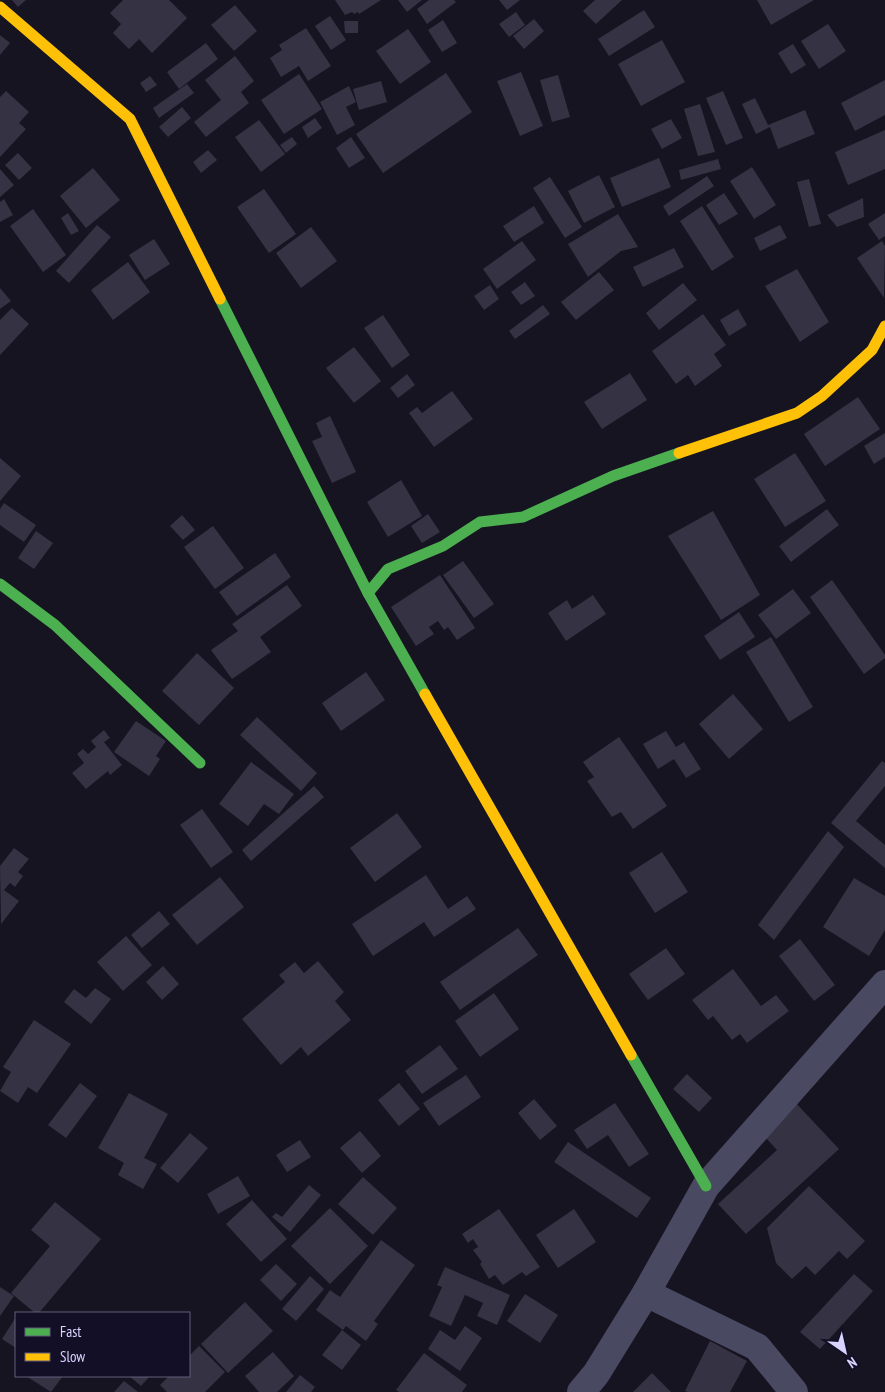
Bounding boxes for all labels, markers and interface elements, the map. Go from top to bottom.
legend [15,1312,190,1377]
text: Fast [60,1322,81,1341]
north arrow [820,1327,870,1377]
text: Slow [60,1347,85,1366]
text: N [844,1353,860,1372]

